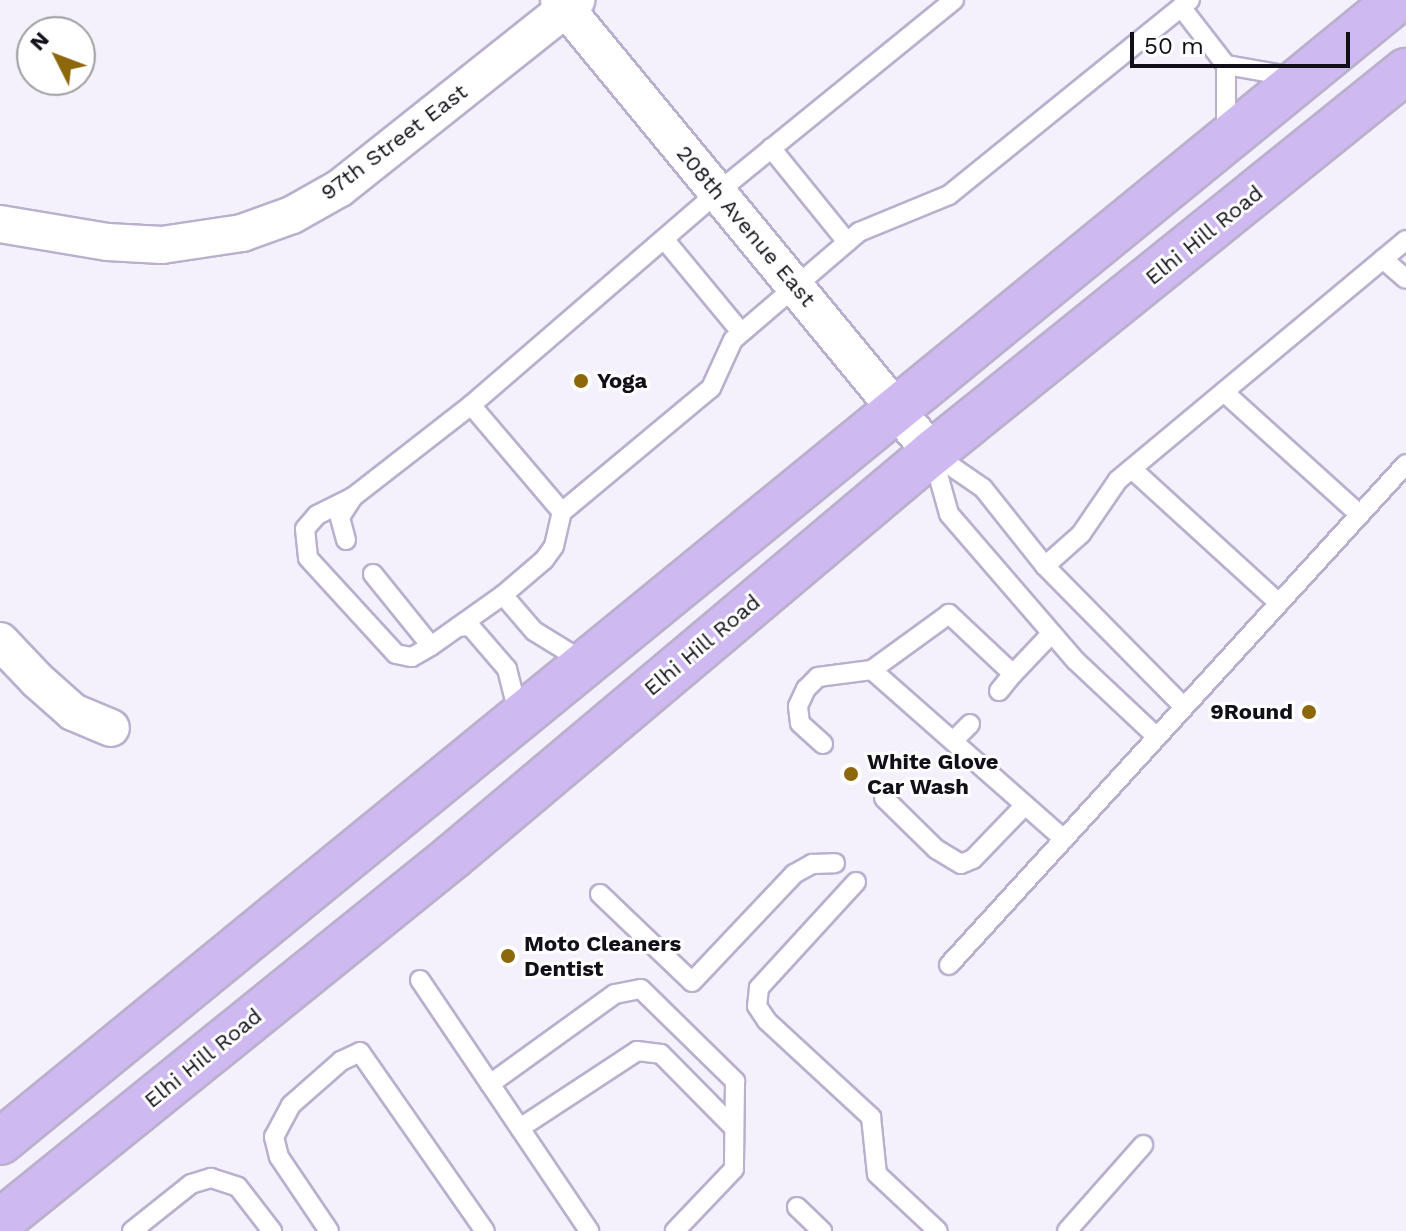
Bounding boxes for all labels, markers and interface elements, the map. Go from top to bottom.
north arrow [16,16,96,96]
scale bar [1134,16,1354,66]
text: N [25,27,54,55]
text: 50 m [1144,32,1204,60]
street label: 97th Street East [315,78,473,206]
street label: 208th Avenue East [671,140,821,312]
street label: Elhi Hill Road [1140,179,1268,291]
place label: Yoga [597,368,647,394]
marker: Yoga [572,372,590,390]
street label: Elhi Hill Road [638,588,766,702]
place label: 9Round [1210,699,1293,725]
marker: 9Round [1300,703,1318,721]
place label: White Glove Car Wash [867,748,999,800]
marker: White Glove Car Wash [842,765,860,783]
place label: Moto Cleaners Dentist [524,930,681,982]
marker: Moto Cleaners Dentist [499,947,517,965]
street label: Elhi Hill Road [139,1002,267,1114]

